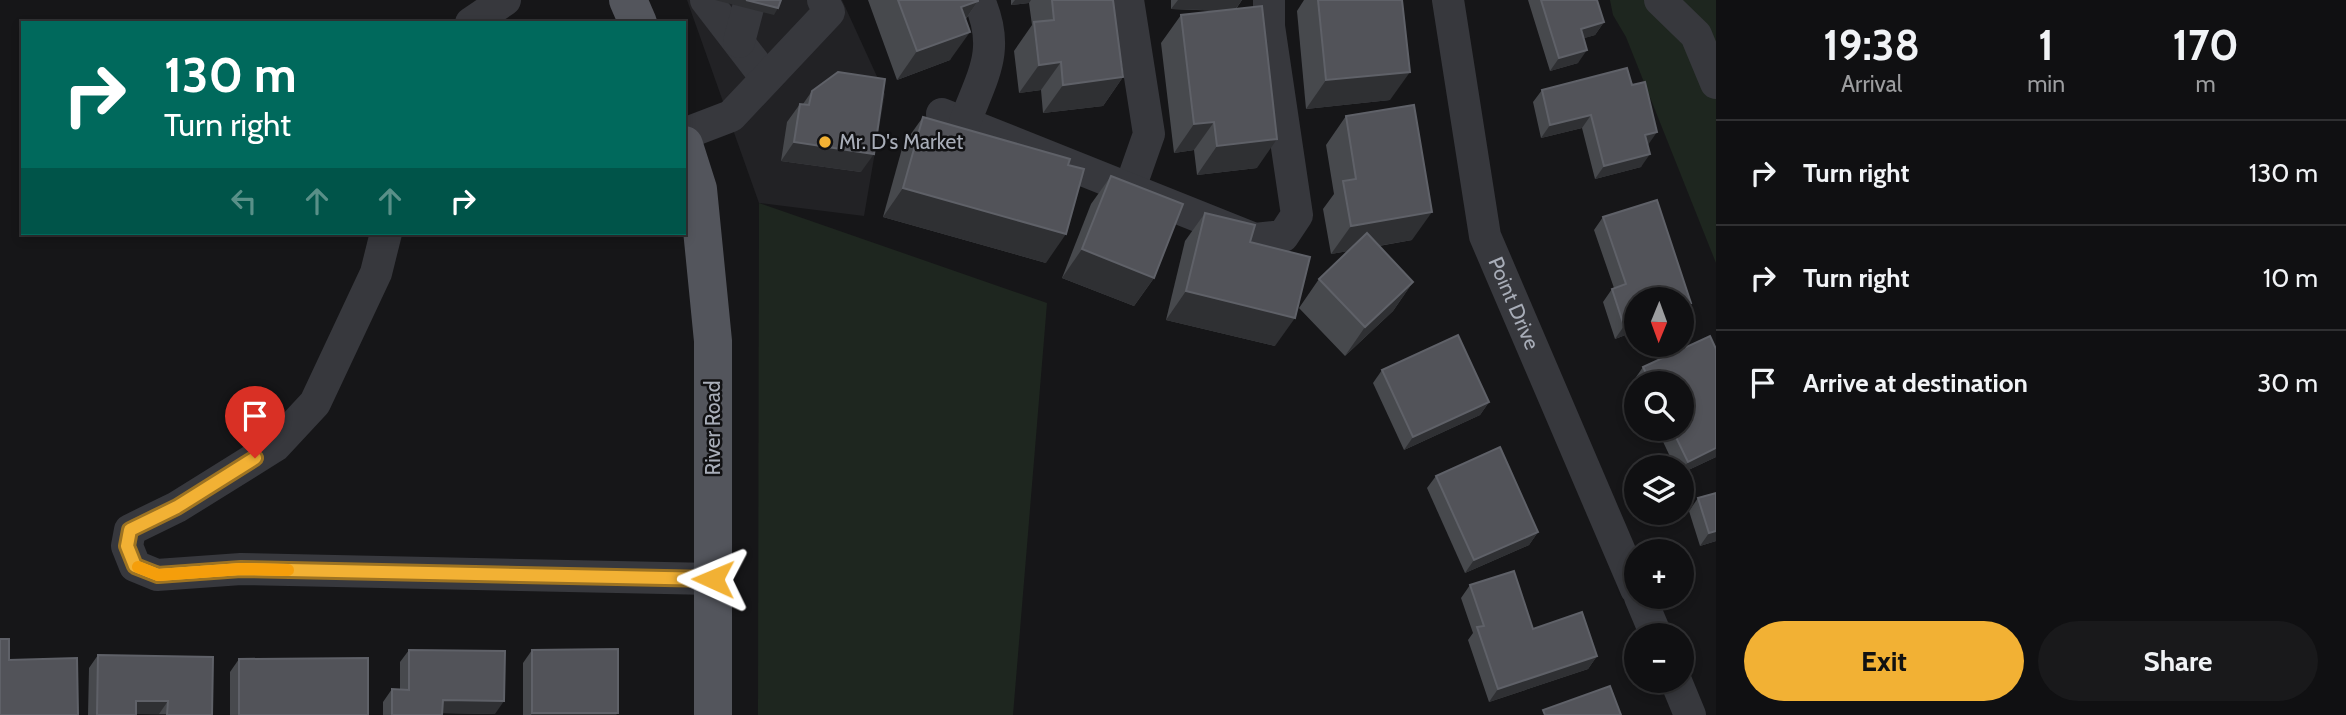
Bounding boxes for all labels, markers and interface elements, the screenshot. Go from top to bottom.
text: 19:38 [1823,19,1920,71]
text: 1 [2038,19,2054,71]
text: 170 [2172,19,2239,71]
text: 130 m [164,45,297,104]
icon: right [49,49,140,140]
text: Arrival [1841,70,1902,98]
text: min [2027,70,2065,98]
text: m [2195,70,2216,98]
text: Turn right [164,105,291,144]
place label: Mr. D's Market [839,129,963,154]
marker: Mr. D's Market [817,134,833,150]
icon: right [1744,154,1782,192]
text: Turn right [1803,157,1909,189]
text: 130 m [2249,157,2318,189]
icon: left [225,182,263,220]
icon: ahead [298,182,336,220]
icon: ahead [371,182,409,220]
icon: right [444,182,482,220]
street label: Point Drive [1483,253,1545,353]
icon: right [1744,259,1782,297]
text: Turn right [1803,262,1909,294]
text: 10 m [2263,262,2318,294]
north arrow [1624,287,1694,357]
map controls [1624,287,1694,693]
icon: arrive [1744,364,1782,402]
text: Arrive at destination [1803,367,2028,399]
text: 30 m [2257,367,2318,399]
button: search [1624,371,1694,441]
street label: River Road [700,381,725,475]
pin [225,386,285,458]
icon: arrive [236,397,274,435]
button: layers [1624,455,1694,525]
button: + [1624,539,1694,609]
position arrow [676,542,750,616]
button: Exit [1744,621,2024,701]
button: Share [2038,621,2318,701]
button: − [1624,623,1694,693]

